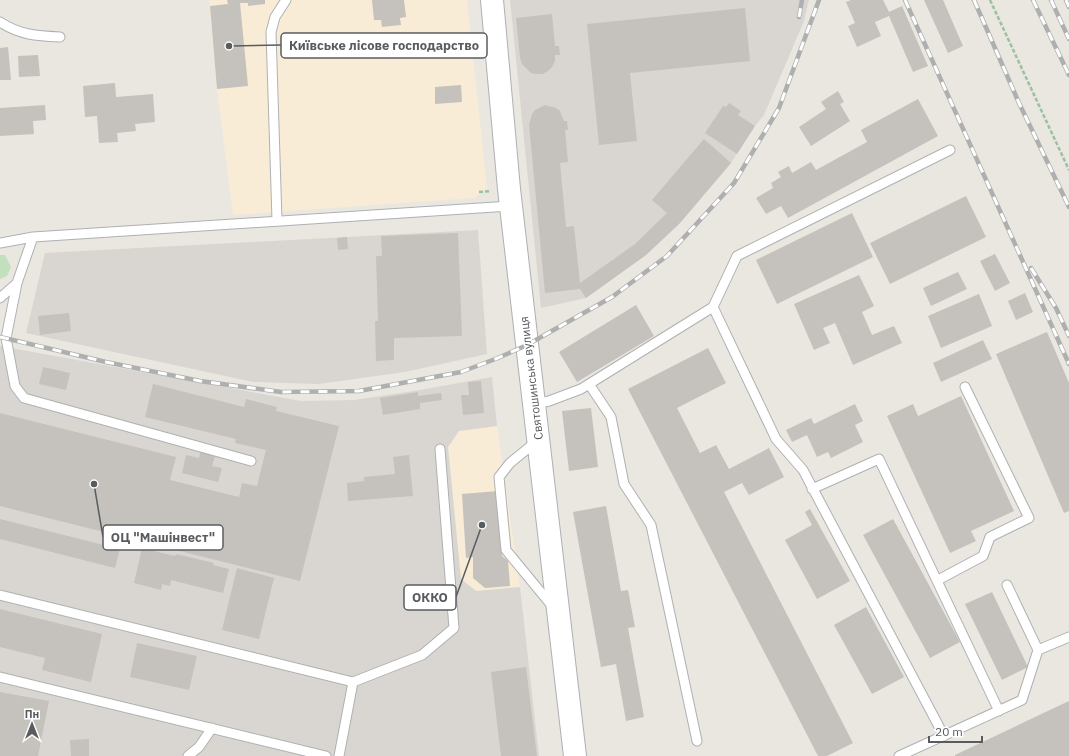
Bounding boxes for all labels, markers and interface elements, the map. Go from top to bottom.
callout: Київське лісове господарство [281,33,487,58]
text: Київське лісове господарство [289,37,479,54]
street label: Святошинська вулиця [516,315,546,441]
callout: ОЦ "Машінвест" [103,525,223,550]
text: ОЦ "Машінвест" [111,529,215,546]
callout: ОККО [404,585,456,610]
text: ОККО [412,589,448,606]
north arrow [12,704,52,744]
text: Пн [25,707,39,721]
scale bar [929,718,982,744]
text: 20 m [935,724,963,739]

